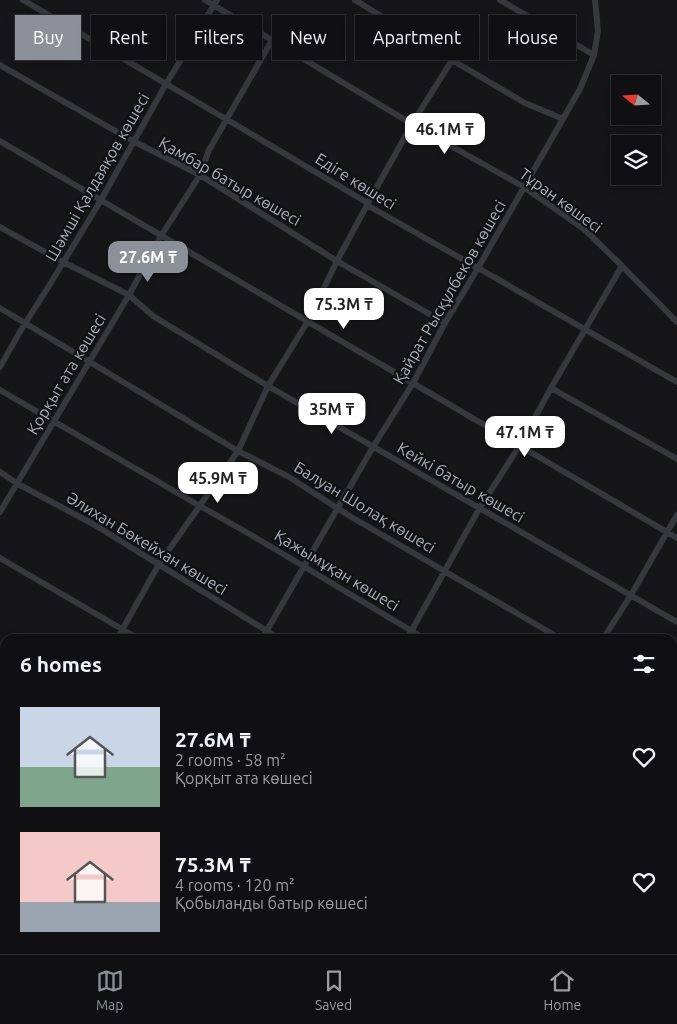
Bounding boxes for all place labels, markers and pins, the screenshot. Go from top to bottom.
pin: 46.1M ₸ [399,112,491,155]
pin: 27.6M ₸ [102,240,194,283]
pin: 75.3M ₸ [298,288,390,330]
pin: 35M ₸ [297,392,367,435]
pin: 47.1M ₸ [479,416,571,458]
pin: 45.9M ₸ [172,462,264,504]

